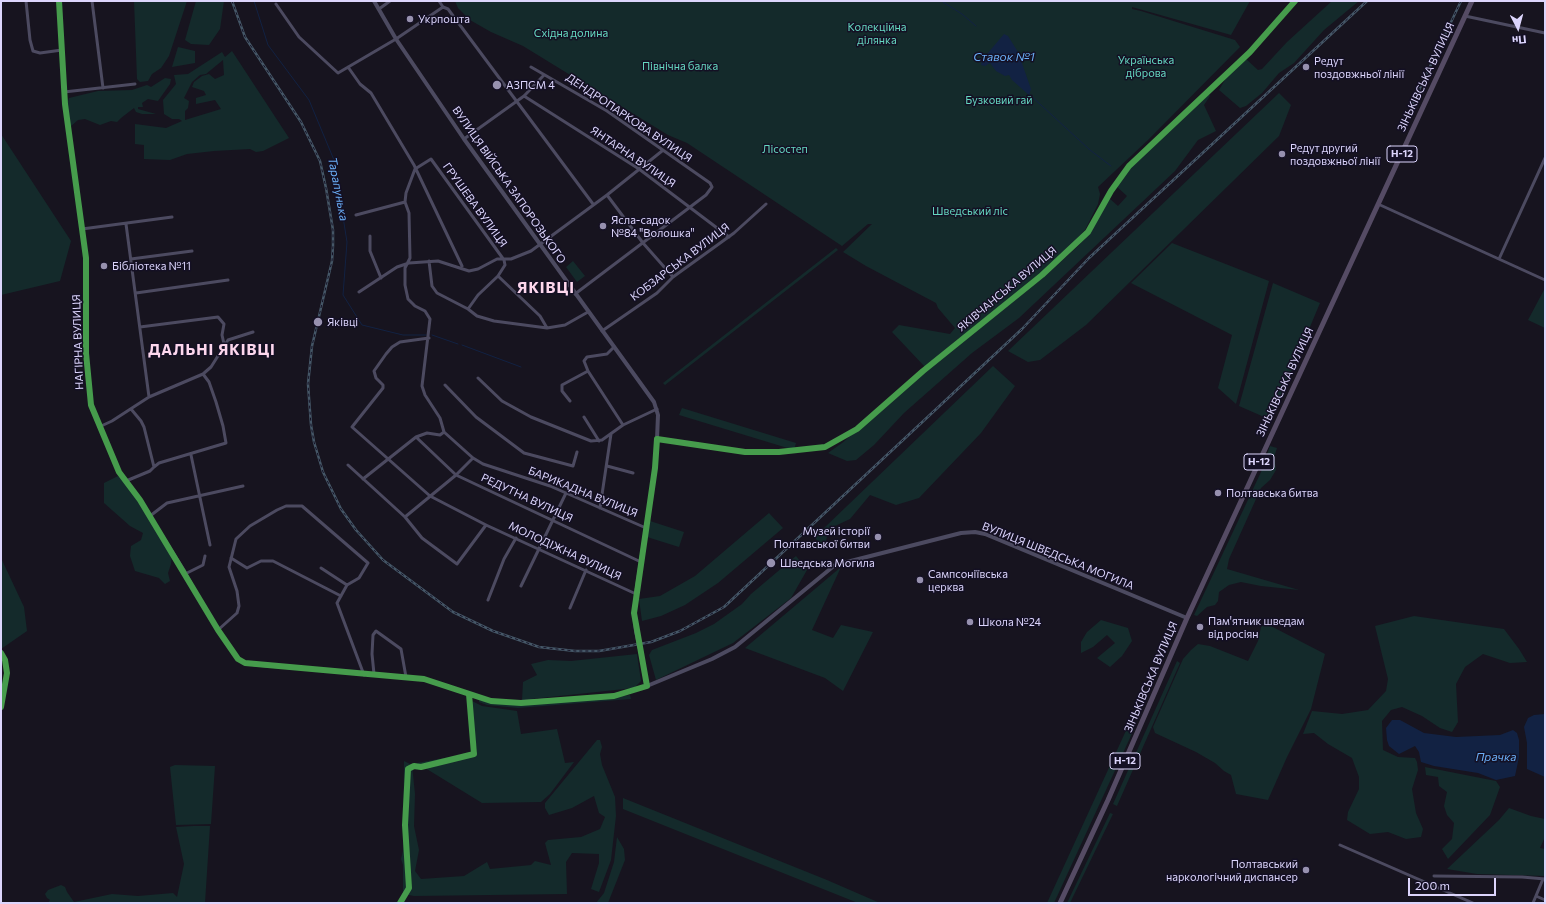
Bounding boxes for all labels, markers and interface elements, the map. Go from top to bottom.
north arrow [1498,8,1538,48]
place label: Укрпошта [418,12,470,26]
marker: Укрпошта [405,14,415,24]
park label: Колекційна ділянка [847,20,907,46]
street label: ЗІНЬКІВСЬКА ВУЛИЦЯ [1395,20,1457,134]
park label: Східна долина [534,26,608,40]
text: Пн [1511,33,1527,48]
water label: Ставок №1 [973,50,1035,64]
park label: Українська діброва [1118,53,1174,79]
place label: Редут поздовжньої лінії [1314,54,1404,80]
park label: Північна балка [642,59,718,73]
marker: Редут поздовжньої лінії [1301,62,1311,72]
street label: ДЕНДРОПАРКОВА ВУЛИЦЯ [564,71,694,165]
place label: АЗПСМ 4 [506,78,555,92]
marker: АЗПСМ 4 [491,79,503,91]
park label: Бузковий гай [965,93,1033,107]
street label: ВУЛИЦЯ ВІЙСЬКА ЗАПОРОЗЬКОГО [449,104,569,266]
street label: ЯНТАРНА ВУЛИЦЯ [588,124,678,190]
place label: Редут другий поздовжньої лінії [1290,141,1380,167]
park label: Лісостеп [762,142,808,156]
road number: Н-12 [1387,146,1417,162]
marker: Редут другий поздовжньої лінії [1277,149,1287,159]
water label: Тарапунька [325,156,351,222]
street label: ГРУШЕВА ВУЛИЦЯ [440,160,510,250]
park label: Шведський ліс [932,204,1008,218]
place label: Ясла-садок №84 "Волошка" [611,213,695,239]
street label: КОБЗАРСЬКА ВУЛИЦЯ [628,220,732,304]
marker: Ясла-садок №84 "Волошка" [598,221,608,231]
street label: ЯКІВЧАНСЬКА ВУЛИЦЯ [955,244,1059,334]
place label: Бібліотека №11 [112,259,191,273]
marker: Бібліотека №11 [99,261,109,271]
district label: ЯКІВЦІ [517,279,575,297]
street label: НАГІРНА ВУЛИЦЯ [70,294,86,390]
place label: Яківці [327,315,358,329]
marker: Яківці [312,316,324,328]
street label: ЗІНЬКІВСЬКА ВУЛИЦЯ [1254,325,1316,439]
district label: ДАЛЬНІ ЯКІВЦІ [148,341,276,359]
road number: Н-12 [1244,454,1274,470]
street label: БАРИКАДНА ВУЛИЦЯ [526,464,640,520]
street label: РЕДУТНА ВУЛИЦЯ [479,471,575,525]
place label: Полтавська битва [1226,486,1318,500]
marker: Полтавська битва [1213,488,1223,498]
street label: МОЛОДІЖНА ВУЛИЦЯ [507,519,623,583]
street label: ВУЛИЦЯ ШВЕДСЬКА МОГИЛА [980,519,1136,593]
place label: Музей історії Полтавської битви [774,524,870,550]
marker: Музей історії Полтавської битви [873,532,883,542]
place label: Шведська Могила [780,556,875,570]
marker: Шведська Могила [765,557,777,569]
place label: Сампсоніївська церква [928,567,1008,593]
marker: Сампсоніївська церква [915,575,925,585]
place label: Пам'ятник шведам від росіян [1208,614,1304,640]
place label: Школа №24 [978,615,1041,629]
marker: Школа №24 [965,617,975,627]
street label: ЗІНЬКІВСЬКА ВУЛИЦЯ [1122,620,1180,734]
marker: Пам'ятник шведам від росіян [1195,622,1205,632]
water label: Прачка [1475,750,1517,764]
road number: Н-12 [1110,753,1140,769]
place label: Полтавський наркологічний диспансер [1166,857,1298,883]
marker: Полтавський наркологічний диспансер [1301,865,1311,875]
scale bar [1410,870,1498,896]
text: 200 m [1415,878,1450,892]

